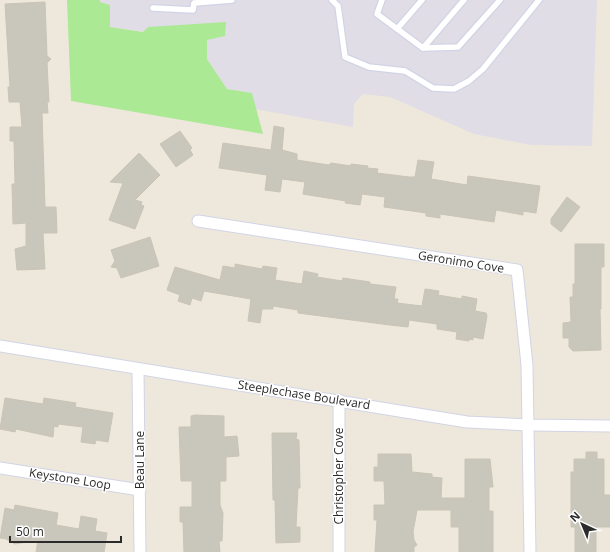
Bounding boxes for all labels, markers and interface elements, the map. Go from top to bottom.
street label: Geronimo Cove [417,246,506,277]
street label: Steeplechase Boulevard [237,376,371,413]
street label: Christopher Cove [330,427,347,525]
street label: Beau Lane [131,430,148,489]
street label: Keystone Loop [28,464,112,493]
north arrow [562,504,602,544]
text: N [566,508,583,525]
scale bar [10,518,121,544]
text: 50 m [16,523,44,540]

